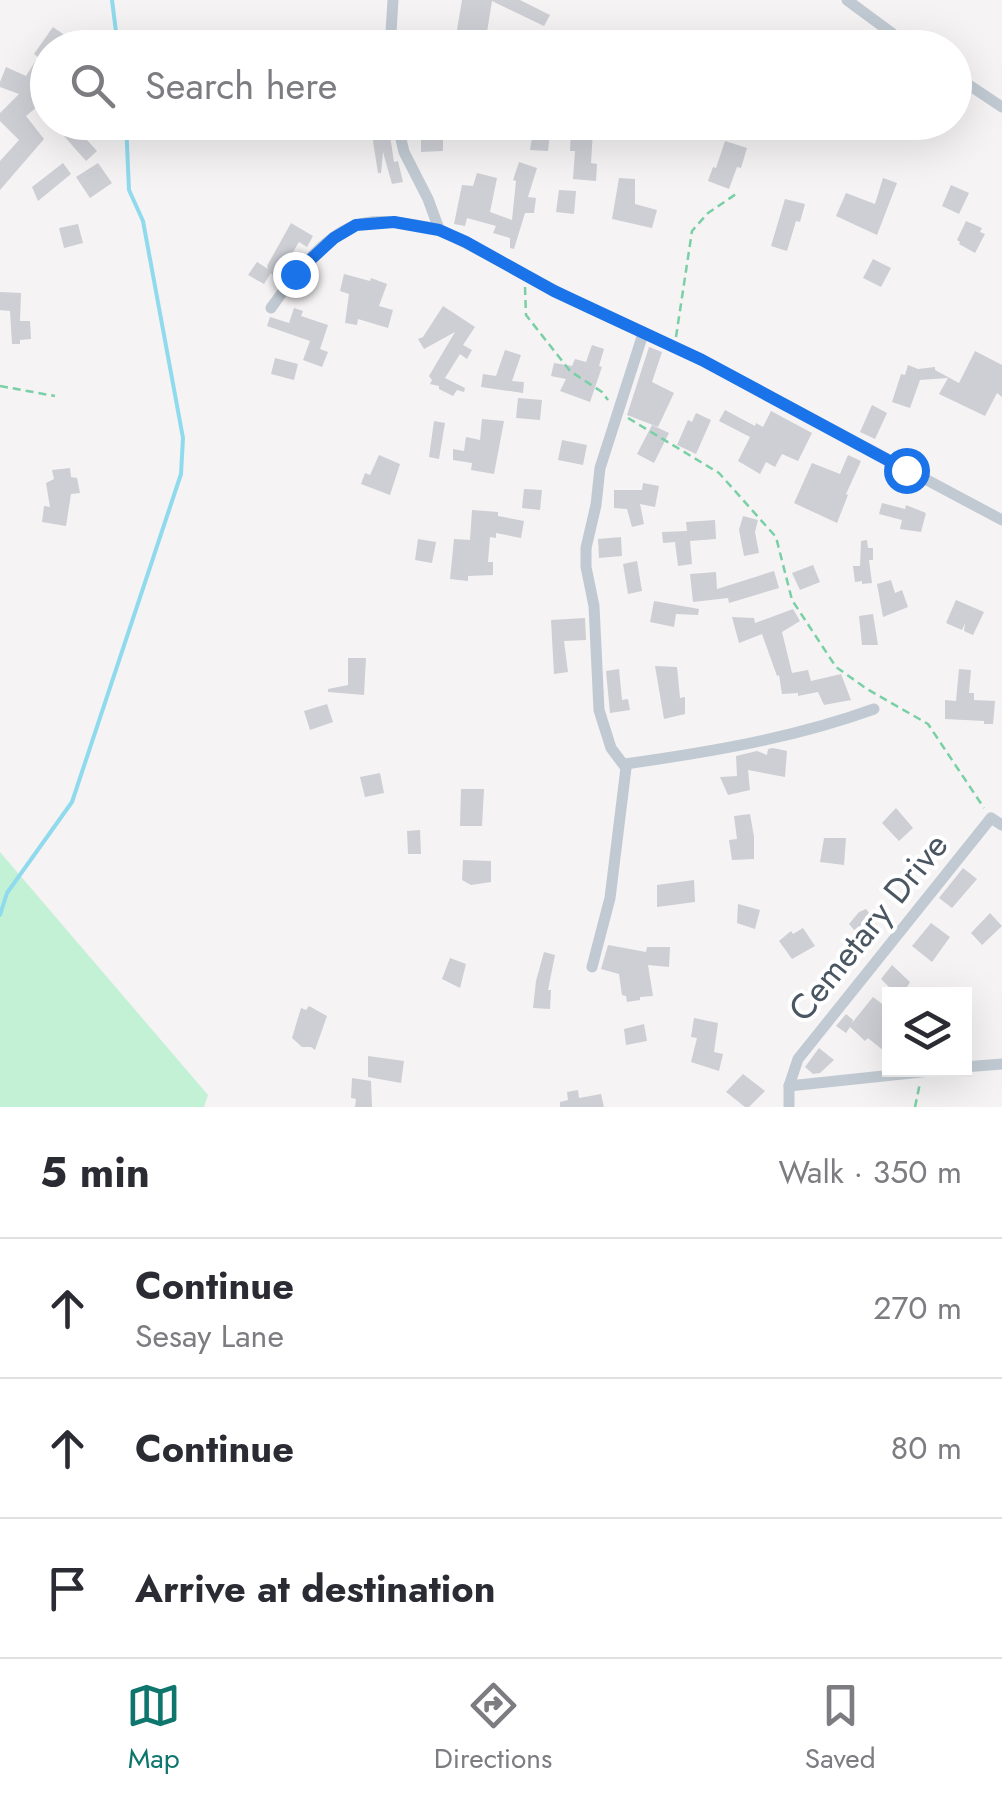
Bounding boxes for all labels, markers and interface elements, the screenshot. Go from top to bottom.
search box [30,30,972,140]
icon: search [65,58,120,113]
text: Search here [145,58,337,113]
route end [273,252,319,298]
route start [884,448,930,494]
street label: Cemetary Drive [776,822,960,1032]
map controls [882,987,972,1077]
button: layers [882,987,972,1077]
text: 5 min [40,1142,150,1203]
text: Walk · 350 m [779,1149,962,1195]
text: Continue [135,1258,294,1313]
icon: ahead [40,1281,95,1336]
text: 270 m [873,1285,962,1331]
text: Sesay Lane [135,1313,284,1359]
icon: ahead [40,1421,95,1476]
text: Continue [135,1421,294,1476]
text: 80 m [891,1425,962,1471]
icon: arrive [40,1561,95,1616]
text: Arrive at destination [135,1561,496,1616]
tab: Map [126,1678,181,1779]
tab: Directions [434,1678,552,1779]
tab: Saved [805,1678,876,1779]

